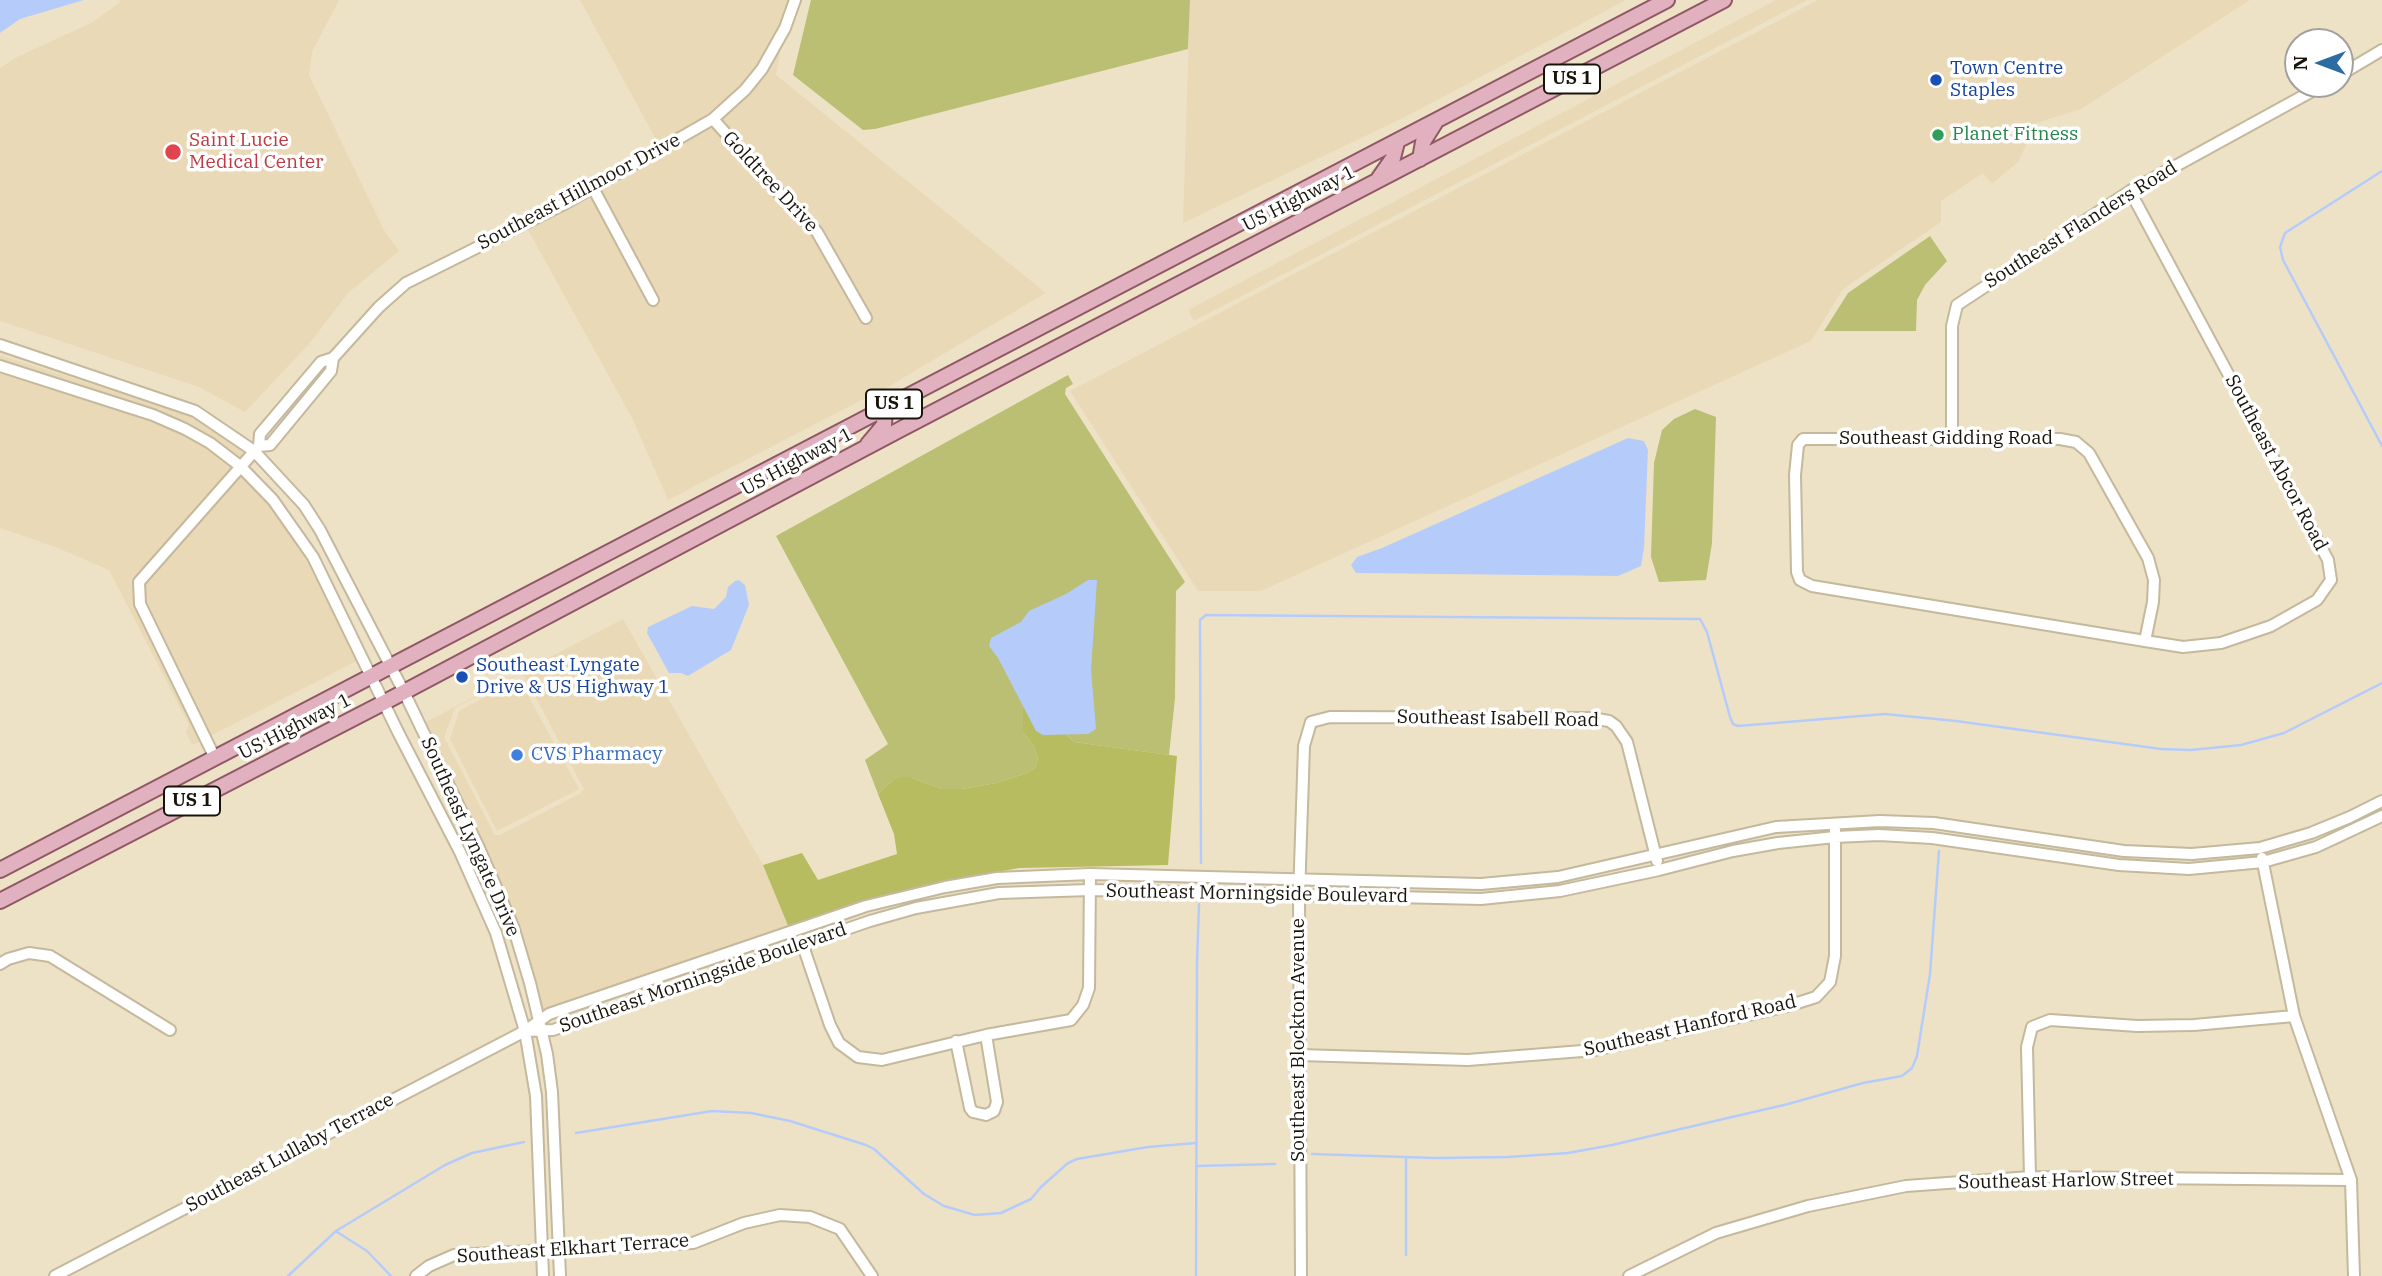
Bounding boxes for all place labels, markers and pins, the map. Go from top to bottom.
place label: Town Centre Staples [1950,58,2063,102]
marker: Town Centre Staples [1928,72,1944,88]
place label: Planet Fitness [1952,124,2078,146]
marker: Planet Fitness [1930,127,1946,143]
place label: Saint Lucie Medical Center [189,130,323,174]
marker: Saint Lucie Medical Center [163,142,183,162]
place label: Southeast Lyngate Drive & US Highway 1 [476,655,669,699]
marker: Southeast Lyngate Drive & US Highway 1 [454,669,470,685]
place label: CVS Pharmacy [531,744,662,766]
marker: CVS Pharmacy [509,747,525,763]

